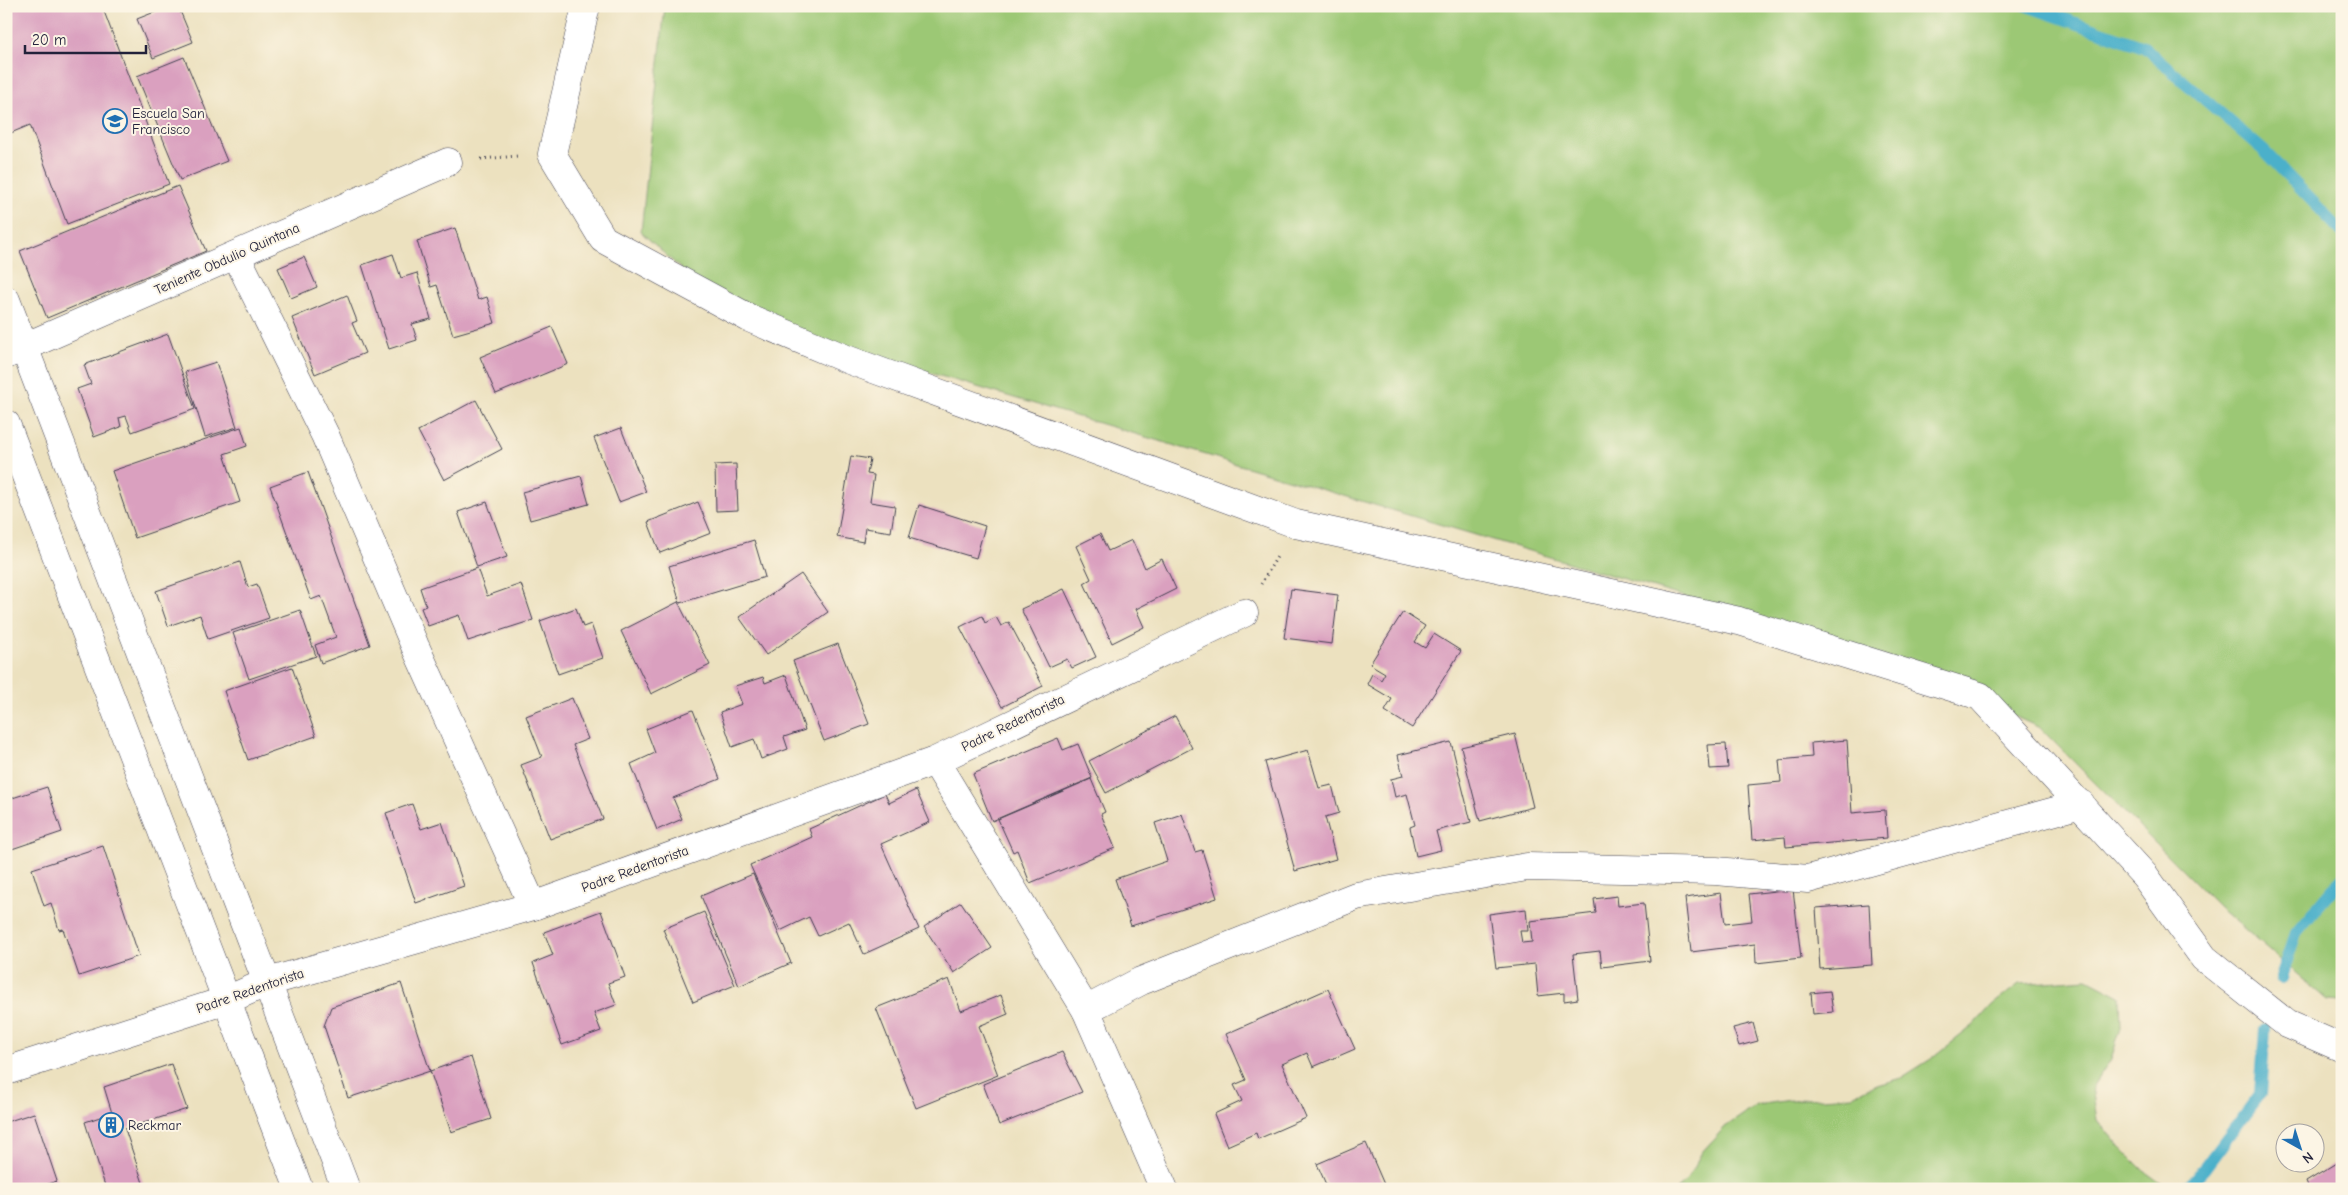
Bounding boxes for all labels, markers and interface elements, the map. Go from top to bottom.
scale bar [25,22,146,54]
text: 20 m [32,31,66,49]
place label: Escuela San Francisco [132,105,205,138]
school or university icon: Escuela San Francisco [102,108,128,134]
street label: Teniente Obdulio Quintana [152,219,302,299]
street label: Padre Redentorista [959,691,1067,755]
street label: Padre Redentorista [579,842,691,896]
street label: Padre Redentorista [194,965,306,1017]
building icon: Reckmar [98,1112,124,1138]
place label: Reckmar [128,1117,182,1134]
north arrow [2276,1122,2326,1172]
text: N [2299,1148,2317,1167]

